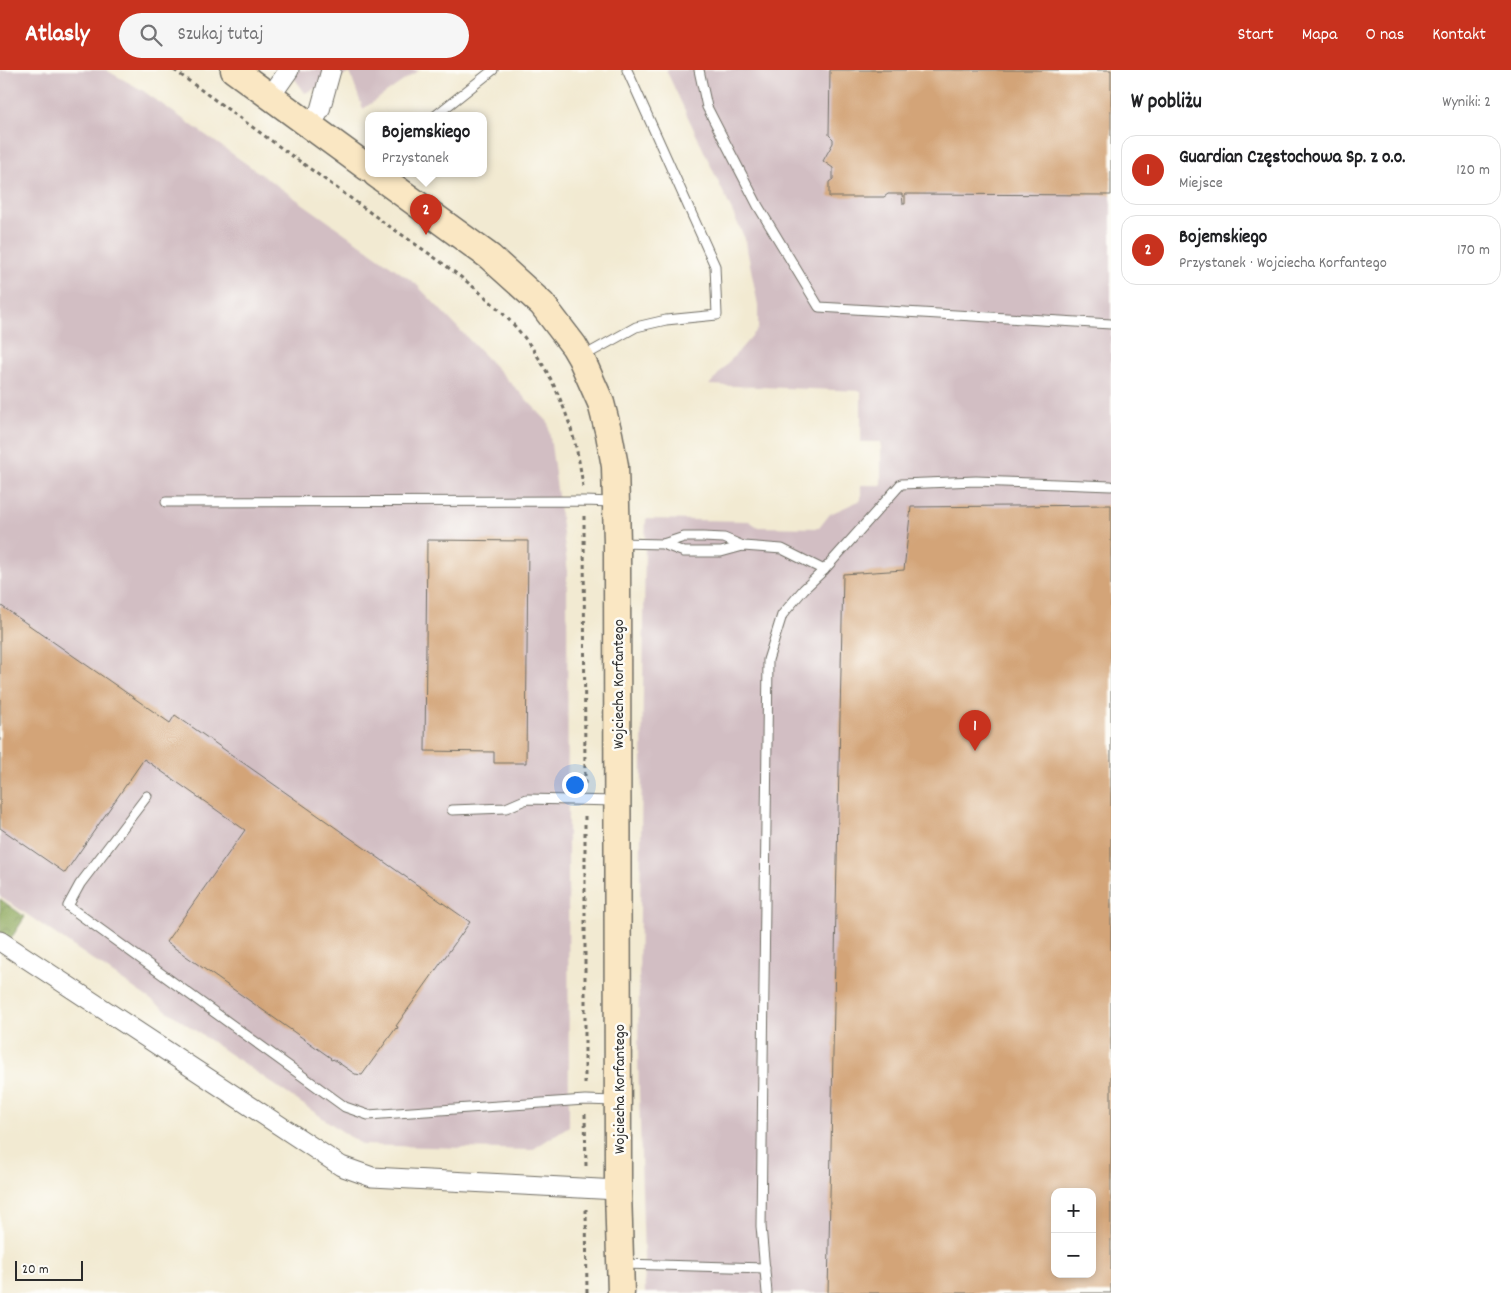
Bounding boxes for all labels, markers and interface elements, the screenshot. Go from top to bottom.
search box [119,13,469,58]
text: Atlasly [25,18,89,52]
icon: search [137,21,165,49]
text: Szukaj tutaj [177,22,263,49]
text: Start [1237,23,1274,48]
text: Mapa [1302,23,1337,48]
text: O nas [1365,23,1404,48]
text: Kontakt [1432,23,1486,48]
text: W pobliżu [1131,88,1202,118]
text: Wyniki: 2 [1442,91,1491,114]
popup [365,112,487,177]
text: Bojemskiego [382,120,470,147]
text: Guardian Częstochowa Sp. z o.o. [1179,145,1405,172]
text: Przystanek [382,147,449,170]
text: 1 [1146,159,1150,182]
text: 120 m [1456,159,1490,182]
text: Miejsce [1179,172,1223,195]
pin: 2 [410,194,442,235]
text: Bojemskiego [1179,225,1267,252]
text: 2 [1145,239,1152,262]
text: 170 m [1457,239,1490,262]
text: Przystanek · Wojciecha Korfantego [1179,252,1387,275]
street label: Wojciecha Korfantego [608,619,631,749]
pin: 1 [959,710,991,751]
your location [562,772,588,798]
street label: Wojciecha Korfantego [609,1024,632,1154]
map controls [1051,1188,1096,1278]
button: + [1051,1188,1096,1233]
button: − [1051,1233,1096,1278]
scale bar [15,1258,82,1281]
text: 20 m [22,1260,49,1280]

